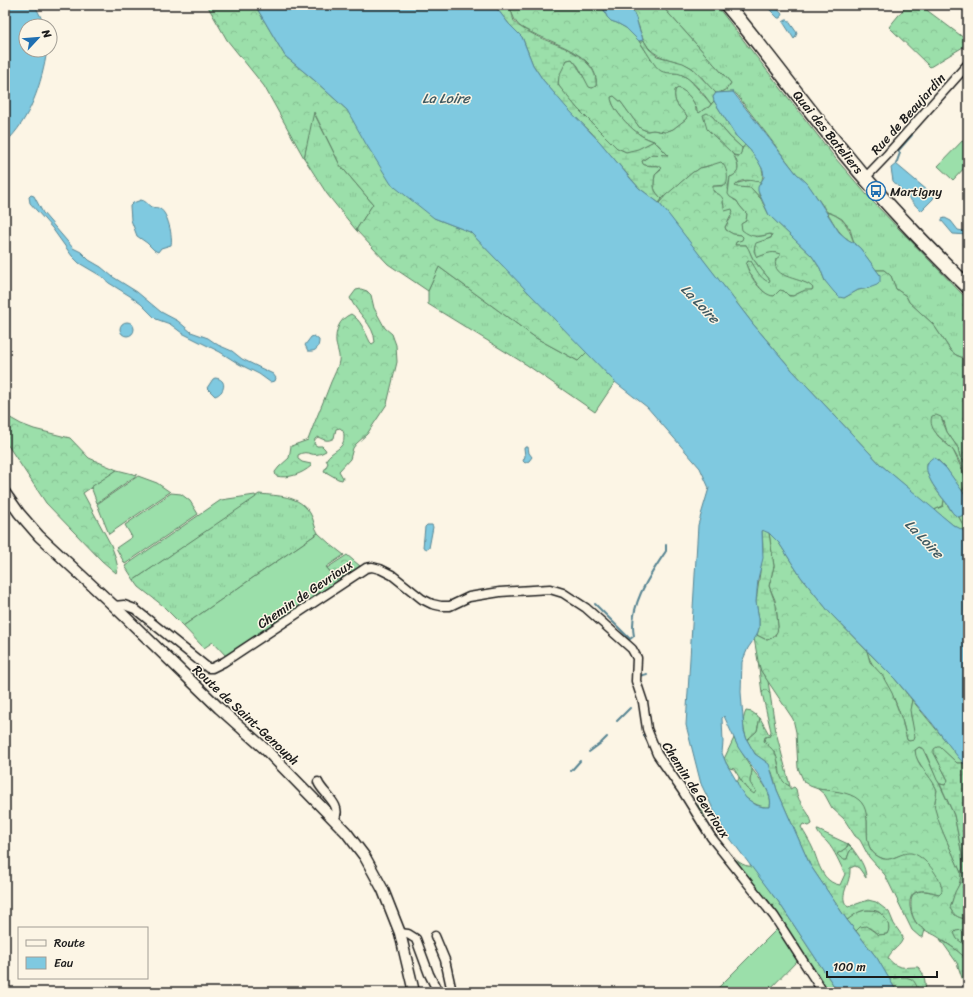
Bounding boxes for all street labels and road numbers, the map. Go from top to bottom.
street label: Rue de Beaujardin [865,68,951,160]
street label: Quai des Bateliers [787,85,870,180]
street label: Chemin de Gevrioux [252,553,358,635]
street label: Route de Saint-Genouph [187,659,305,771]
street label: Chemin de Gevrioux [656,737,736,843]

